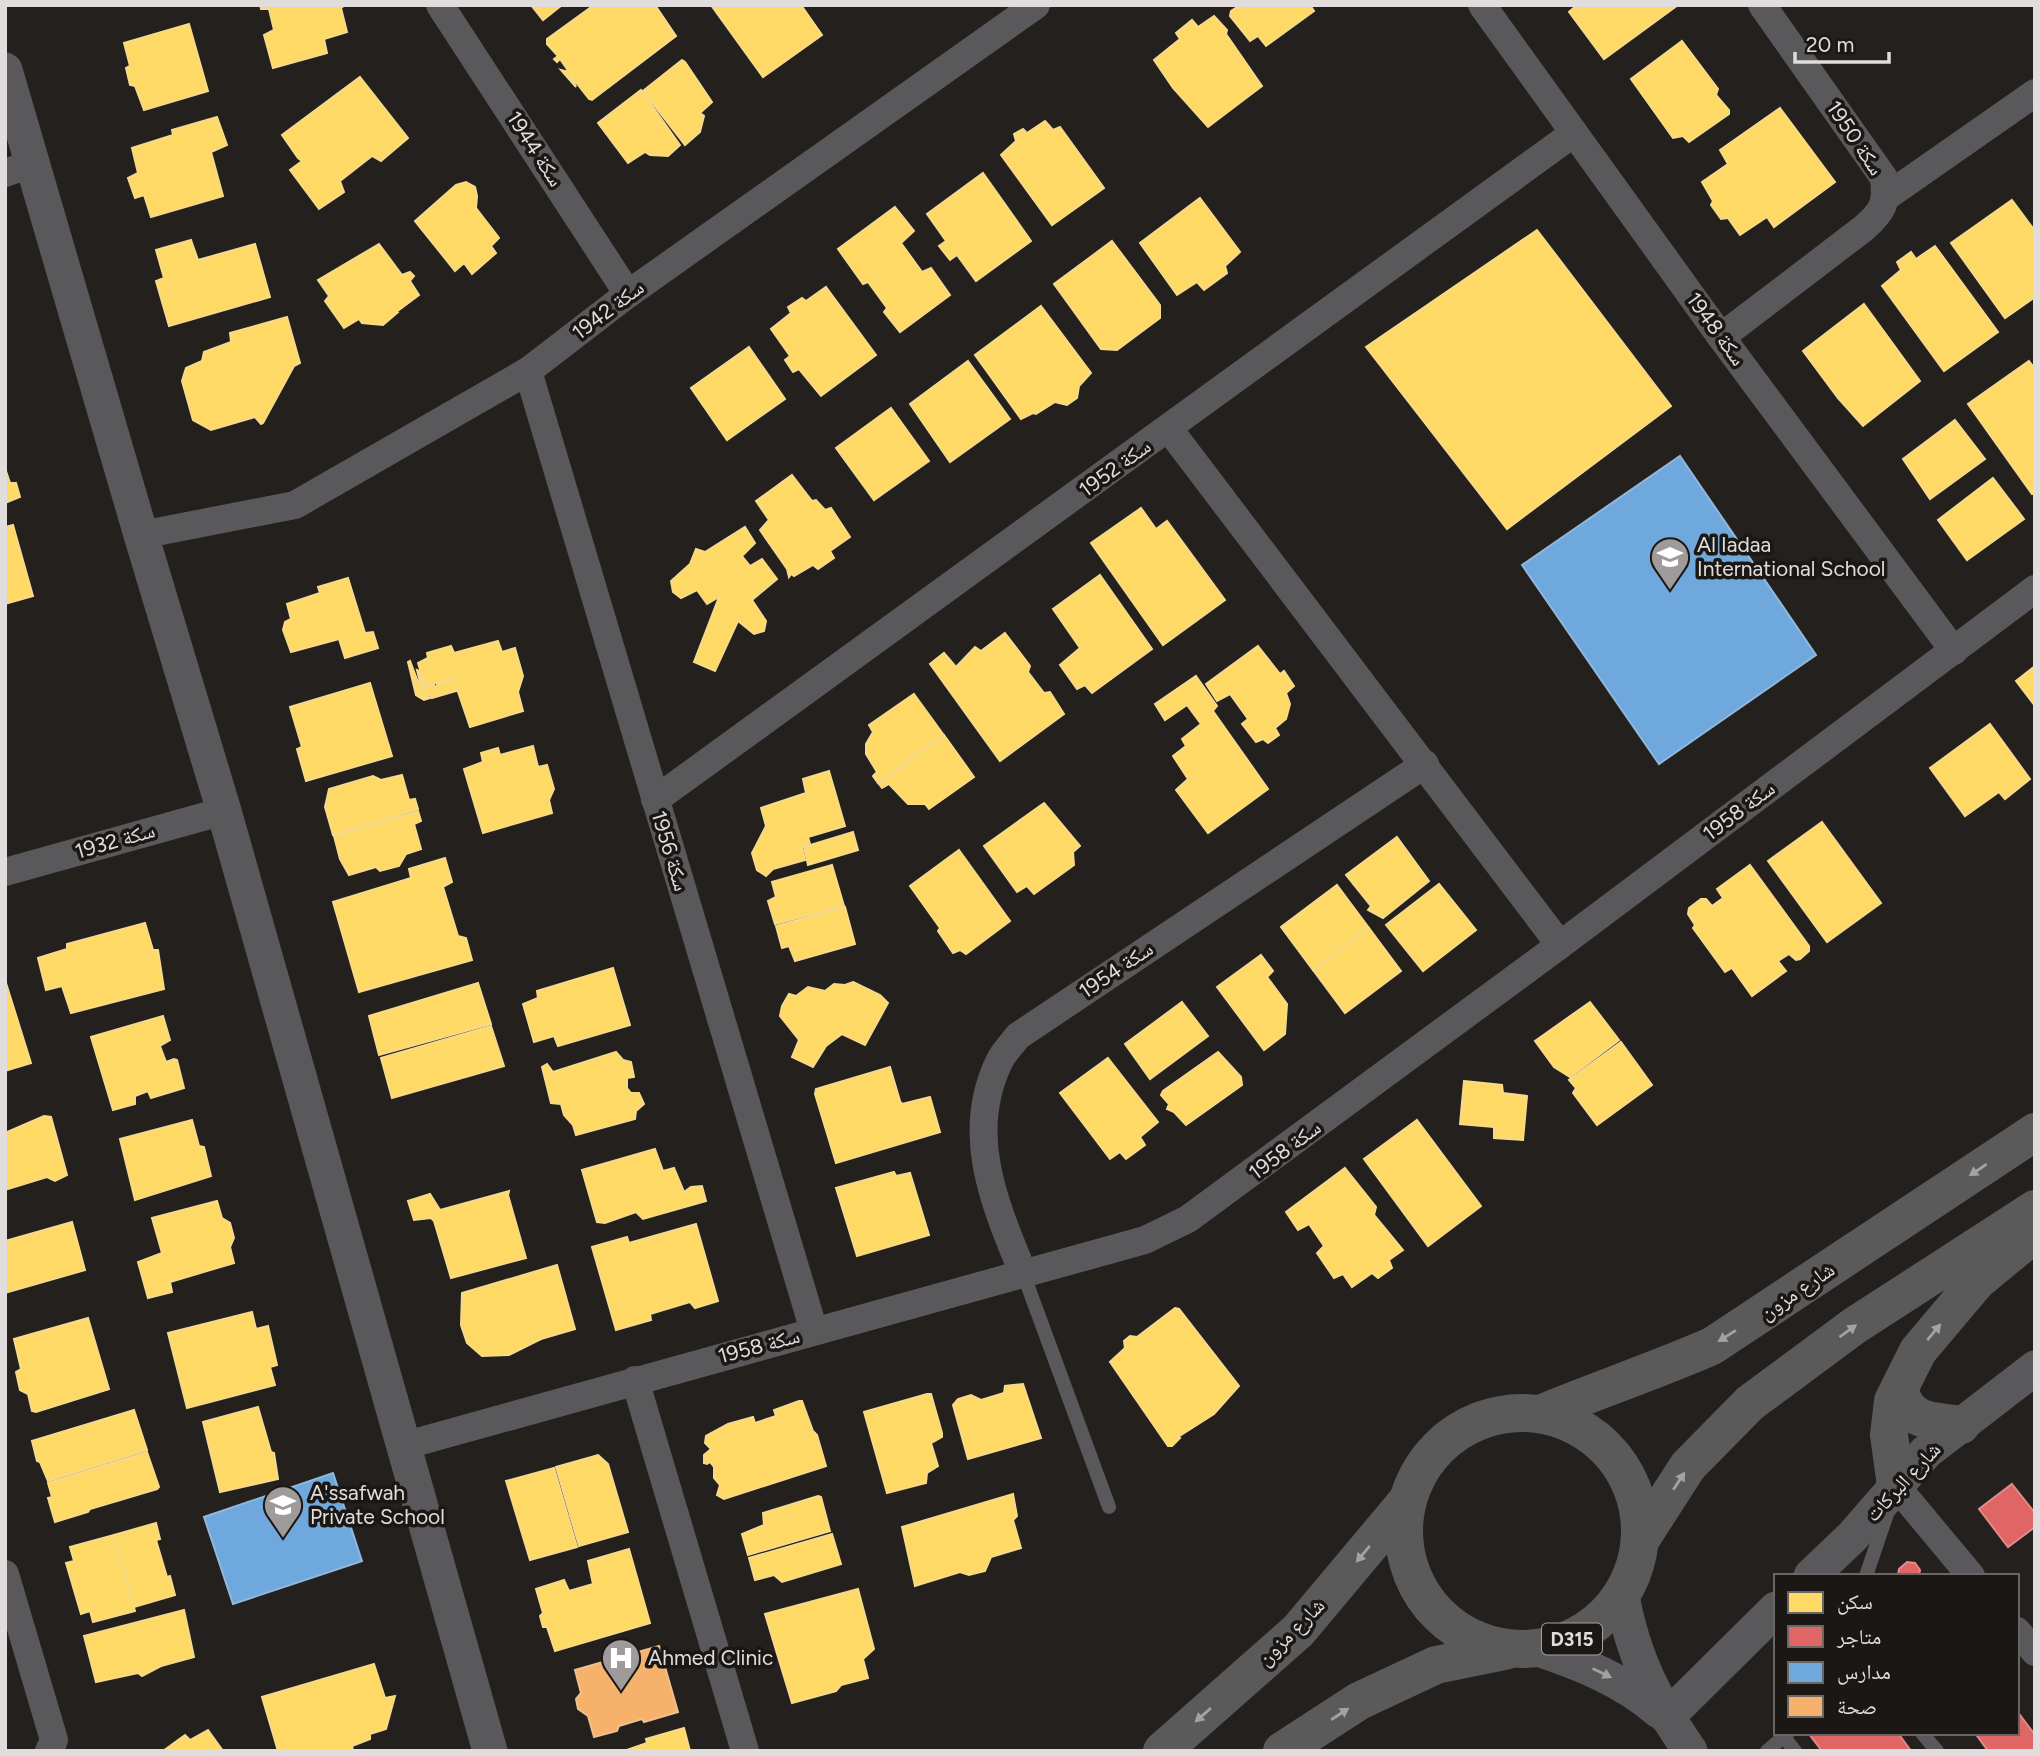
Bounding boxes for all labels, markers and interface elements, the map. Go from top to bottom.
scale bar [1795,21,1890,65]
text: 20 m [1806,32,1854,57]
street label: سكة 1950 [1821,96,1889,180]
street label: سكة 1944 [502,106,569,191]
street label: سكة 1942 [567,274,649,345]
street label: سكة 1948 [1681,287,1751,370]
street label: سكة 1952 [1074,433,1155,502]
place label: Al Iadaa International School [1697,532,1885,581]
school or university icon: Al Iadaa International School [1649,536,1691,591]
street label: سكة 1958 [1698,775,1780,846]
street label: سكة 1956 [646,808,695,894]
street label: سكة 1932 [72,817,158,864]
street label: سكة 1954 [1074,936,1157,1003]
street label: سكة 1958 [1244,1114,1326,1185]
one-way arrow [1969,1163,1987,1177]
street label: شارع مزون [1754,1256,1840,1326]
street label: سكة 1958 [715,1323,803,1368]
one-way arrow [1926,1323,1942,1341]
one-way arrow [1838,1324,1857,1338]
one-way arrow [1718,1330,1737,1343]
street label: شارع البركات [1860,1437,1946,1527]
one-way arrow [1672,1472,1685,1491]
place label: A'ssafwah Private School [310,1480,445,1529]
school or university icon: A'ssafwah Private School [262,1484,304,1539]
one-way arrow [1356,1545,1371,1562]
legend [1774,1574,2019,1735]
text: سكن [1837,1589,1873,1615]
street label: شارع مزون [1252,1593,1330,1671]
road number: D315 [1542,1624,1602,1654]
text: متاجر [1836,1624,1881,1649]
hospital icon: Ahmed Clinic [600,1637,642,1692]
place label: Ahmed Clinic [648,1645,773,1670]
text: مدارس [1837,1659,1891,1685]
one-way arrow [1592,1668,1612,1679]
text: صحة [1837,1694,1877,1719]
one-way arrow [1194,1707,1212,1723]
one-way arrow [1330,1707,1349,1720]

